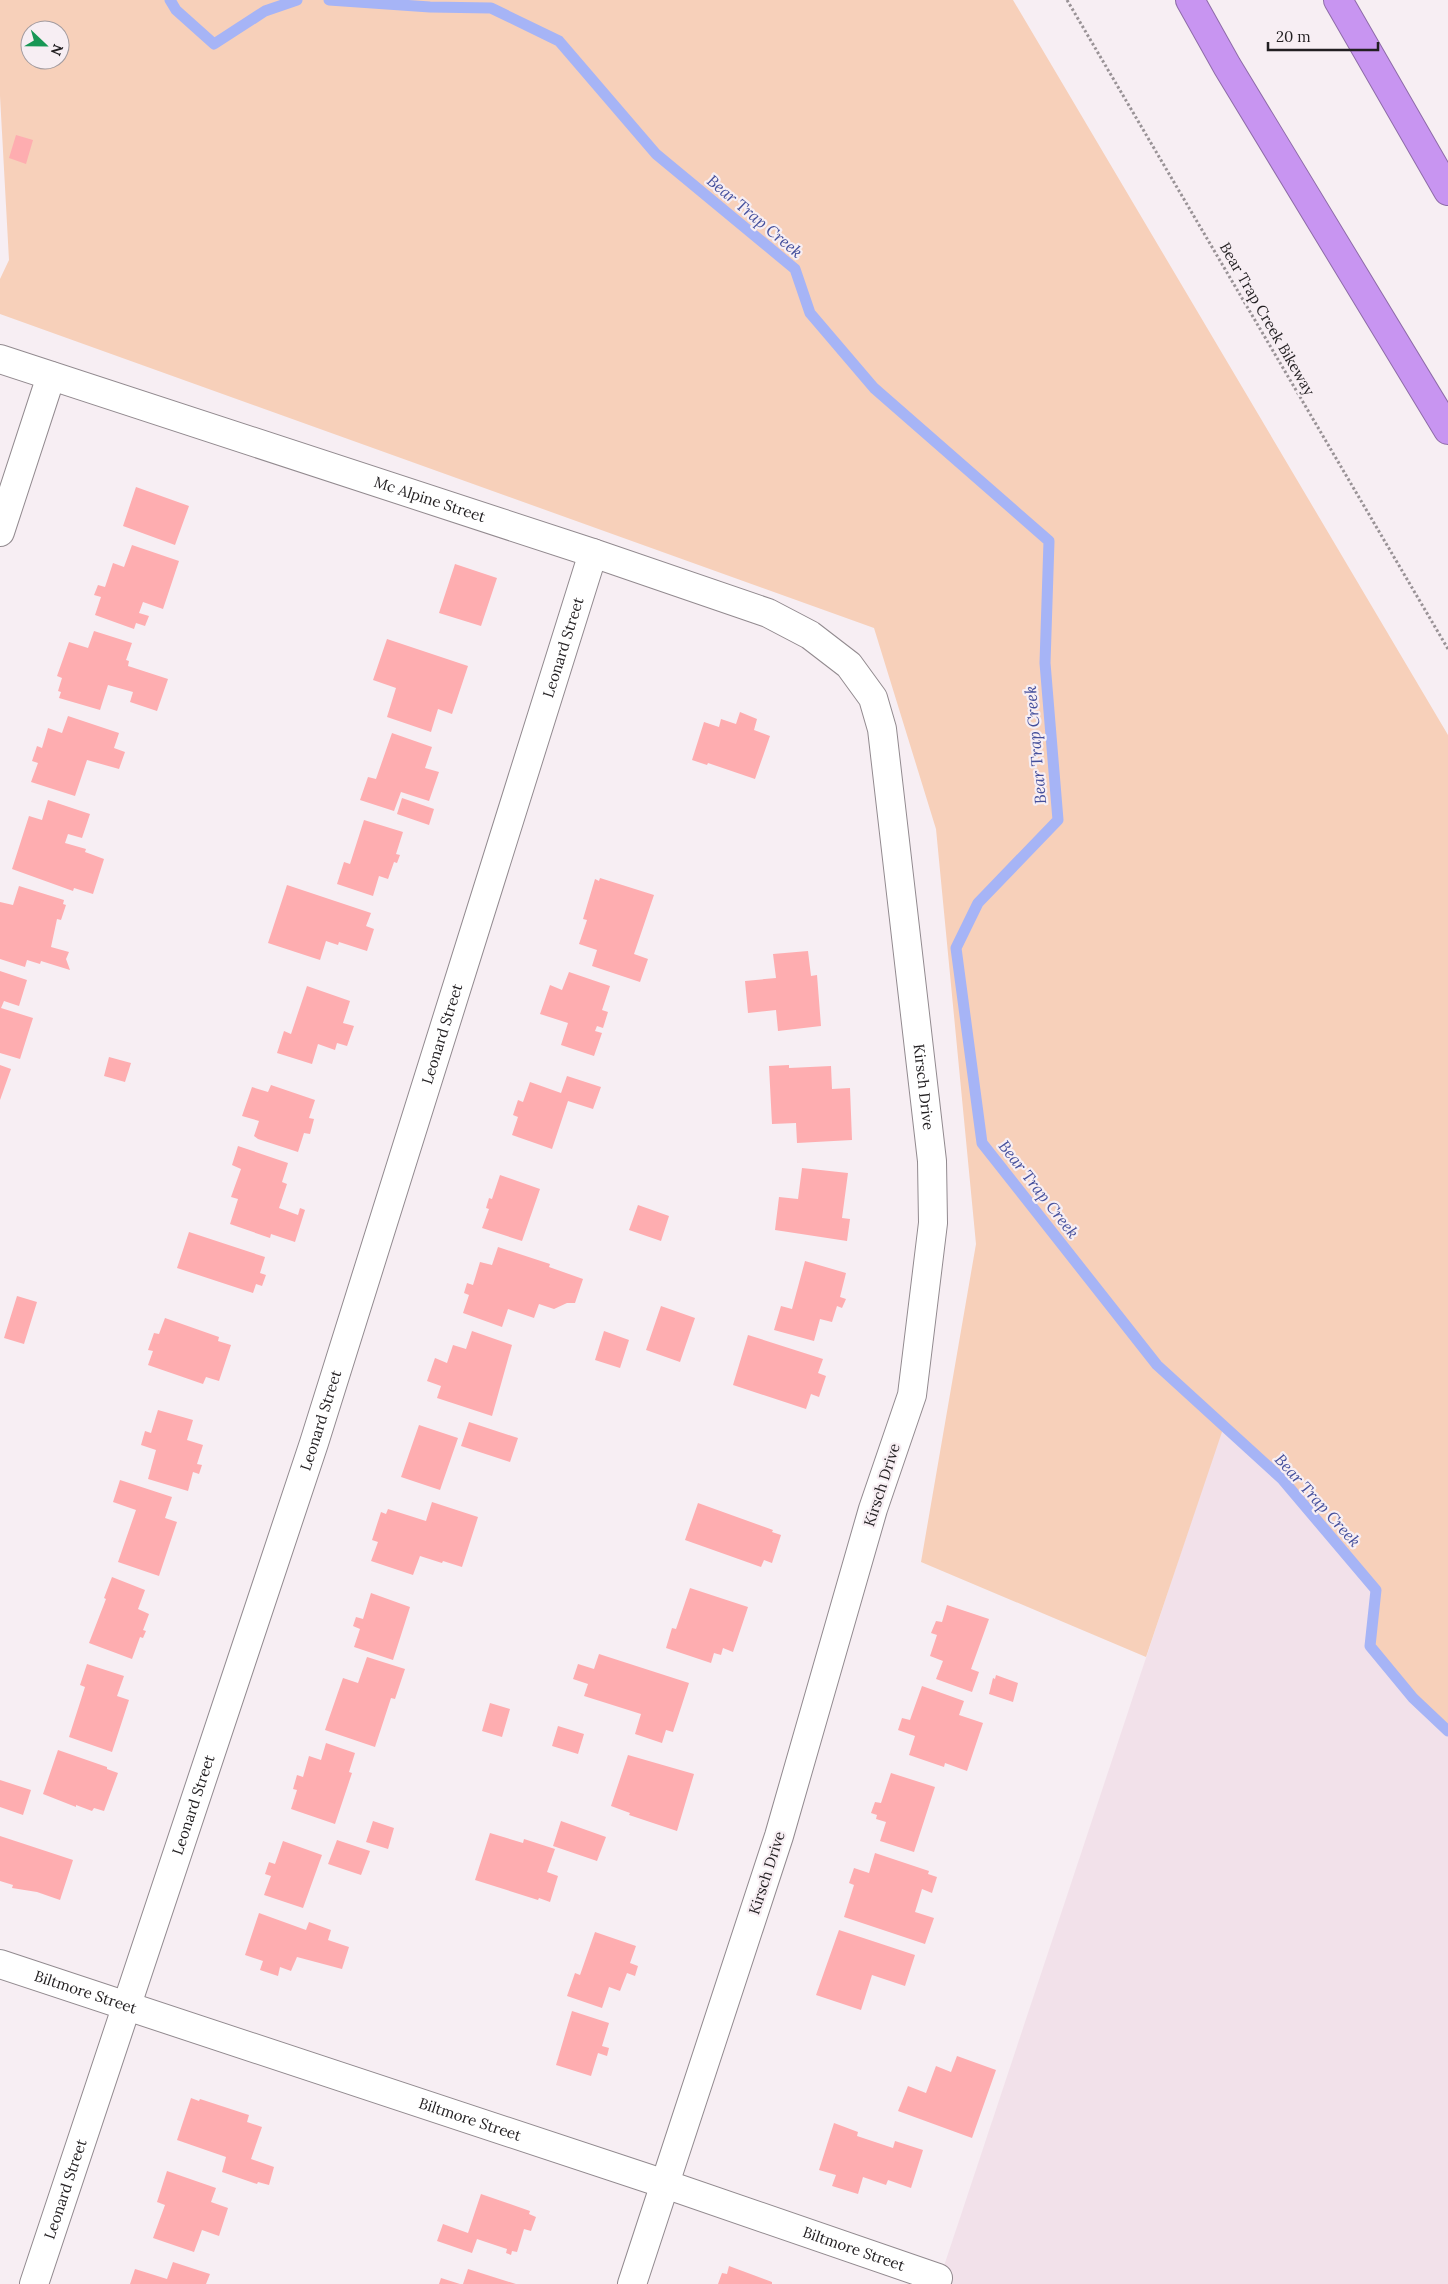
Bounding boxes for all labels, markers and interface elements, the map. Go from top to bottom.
north arrow [20,20,70,70]
scale bar [1268,20,1378,52]
text: 20 m [1276,27,1311,46]
text: N [47,41,67,58]
water label: Bear Trap Creek [703,170,807,262]
street label: Bear Trap Creek Bikeway [1216,239,1319,399]
street label: Mc Alpine Street [372,472,488,526]
street label: Leonard Street [538,595,588,700]
water label: Bear Trap Creek [1020,685,1050,805]
street label: Leonard Street [417,981,466,1086]
street label: Kirsch Drive [910,1043,938,1131]
water label: Bear Trap Creek [995,1136,1083,1242]
street label: Leonard Street [296,1368,345,1473]
street label: Kirsch Drive [859,1441,904,1529]
water label: Bear Trap Creek [1271,1449,1365,1551]
street label: Leonard Street [168,1752,219,1857]
street label: Kirsch Drive [744,1829,789,1917]
street label: Biltmore Street [32,1966,139,2018]
street label: Biltmore Street [417,2093,524,2145]
street label: Leonard Street [40,2136,91,2241]
street label: Biltmore Street [800,2222,908,2275]

